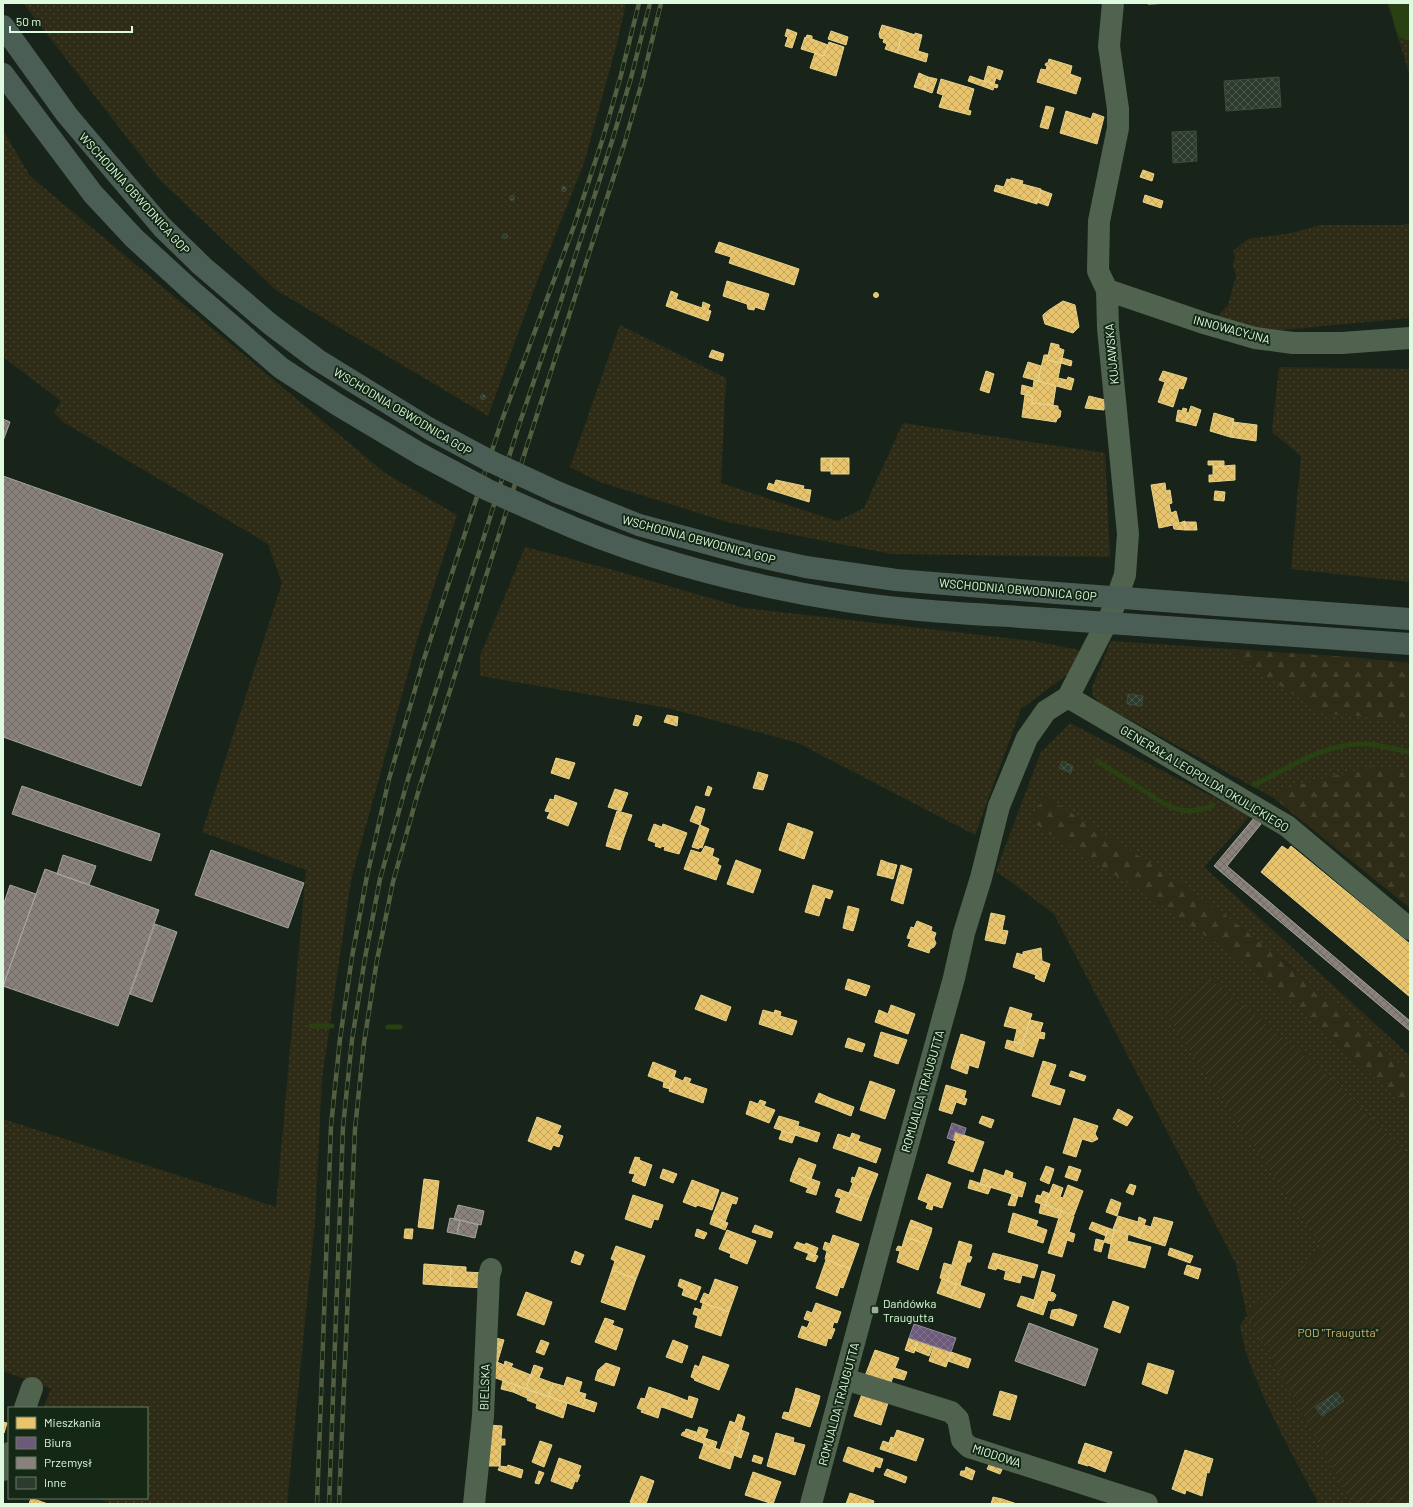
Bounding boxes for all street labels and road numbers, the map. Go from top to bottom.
street label: WSCHODNIA OBWODNICA GOP [77,129,193,257]
street label: INNOWACYJNA [1192,312,1272,346]
street label: KUJAWSKA [1101,323,1121,385]
street label: WSCHODNIA OBWODNICA GOP [332,364,474,458]
street label: WSCHODNIA OBWODNICA GOP [621,512,777,566]
street label: WSCHODNIA OBWODNICA GOP [939,575,1097,603]
street label: GENERAŁA LEOPOLDA OKULICKIEGO [1118,722,1292,834]
street label: ROMUALDA TRAUGUTTA [898,1028,946,1154]
street label: ROMUALDA TRAUGUTTA [815,1341,861,1467]
street label: BIELSKA [476,1363,492,1411]
street label: MIODOWA [971,1441,1023,1469]

